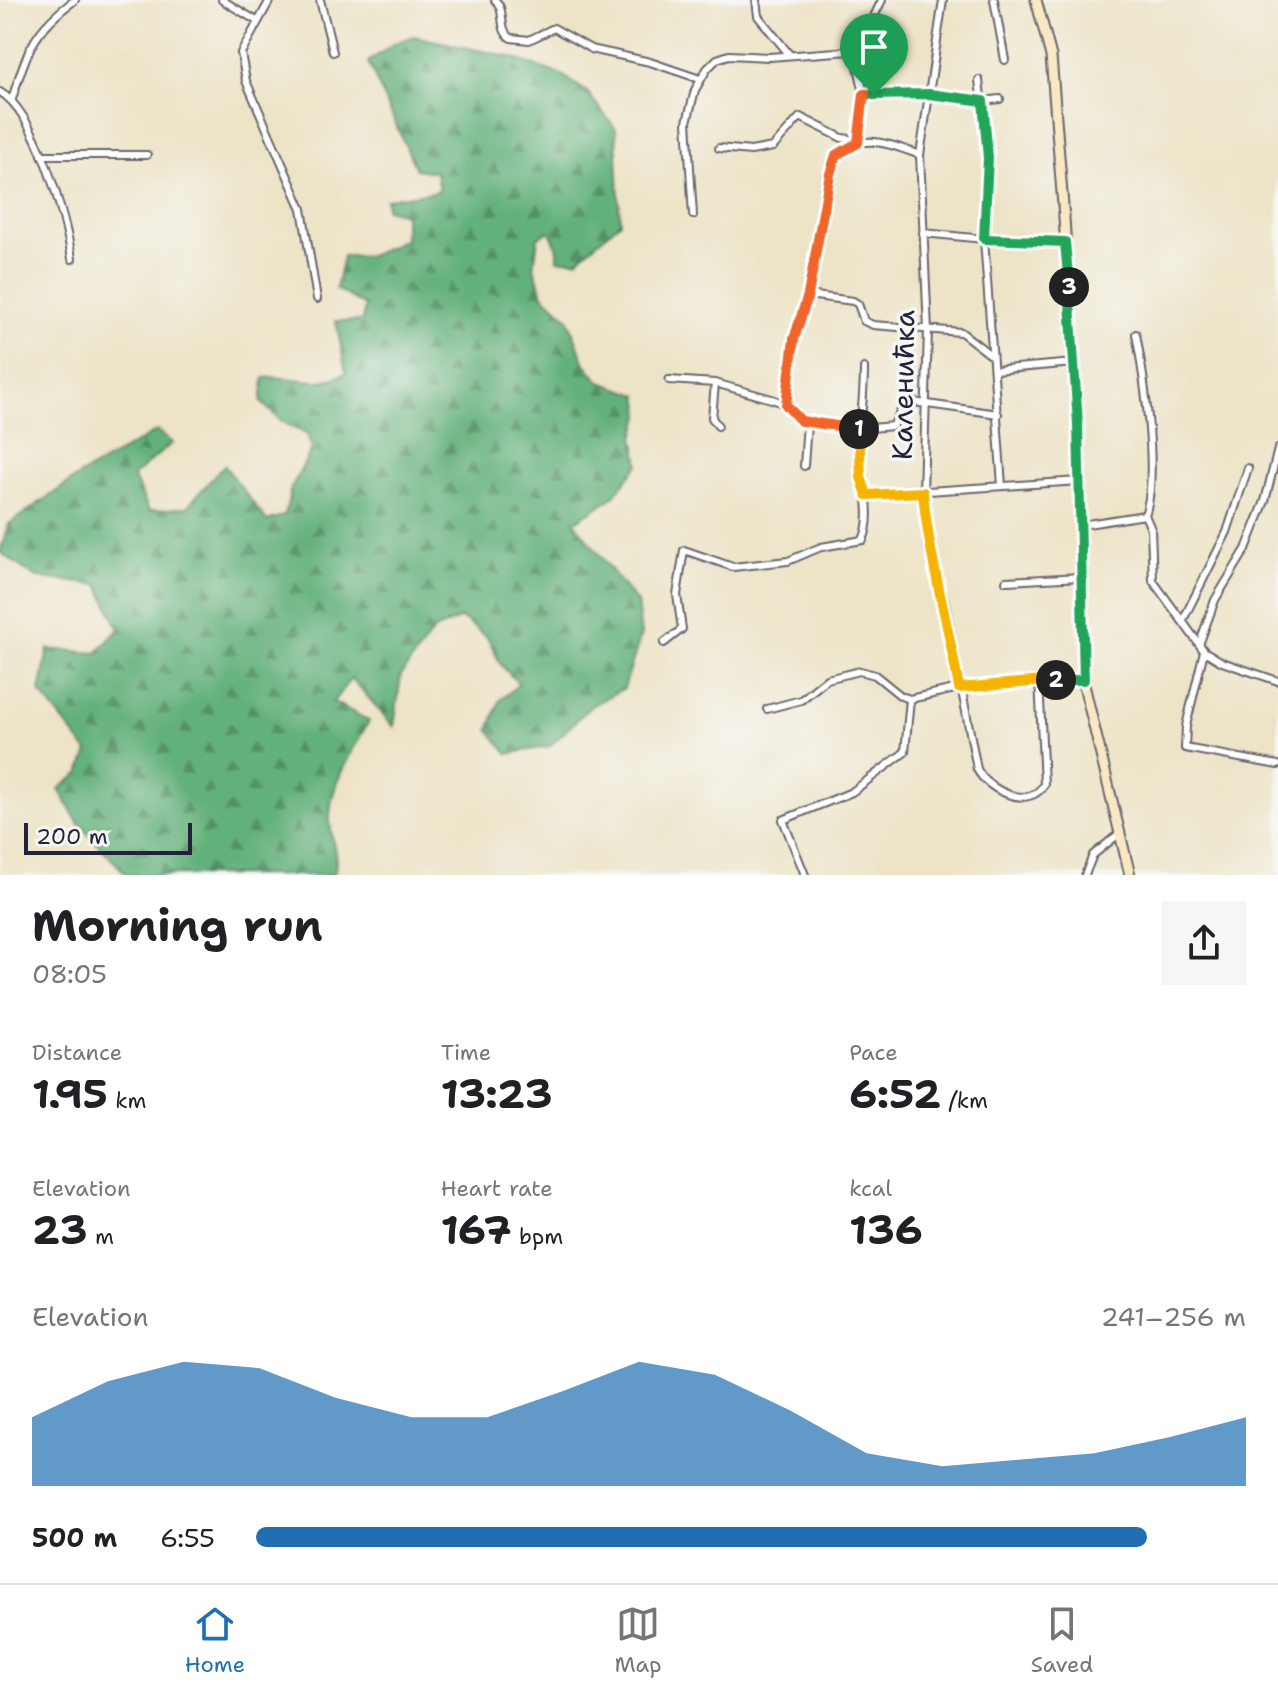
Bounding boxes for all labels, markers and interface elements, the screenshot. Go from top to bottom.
pin [840,13,908,95]
icon: arrive [852,25,896,69]
pin: 3 [1049,267,1089,307]
text: 3 [1061,272,1077,301]
street label: Каленићка [883,310,923,460]
pin: 1 [839,409,879,449]
text: 1 [854,414,864,443]
pin: 2 [1036,660,1076,700]
text: 2 [1048,665,1064,694]
scale bar [24,819,192,855]
text: 200 m [36,822,108,851]
text: Morning run [32,896,323,955]
button: share [1162,901,1246,985]
text: 08:05 [32,956,107,991]
text: Distance [32,1038,122,1067]
text: Time [441,1038,491,1067]
text: Pace [849,1038,898,1067]
text: 1.95 [32,1067,108,1121]
text: 13:23 [441,1067,552,1121]
text: 6:52 [849,1067,941,1121]
text: km [108,1086,147,1115]
text: /km [941,1086,988,1115]
text: Elevation [32,1174,130,1203]
text: Heart rate [441,1174,553,1203]
text: kcal [849,1174,892,1203]
text: 23 [32,1203,87,1257]
text: 167 [441,1203,511,1257]
text: 136 [849,1203,923,1257]
text: m [87,1222,114,1251]
text: bpm [511,1222,563,1251]
text: Elevation [32,1299,148,1334]
text: 241–256 m [1101,1299,1246,1334]
text: 500 m [32,1520,117,1555]
text: 6:55 [160,1520,215,1555]
tab: Home [185,1602,245,1679]
tab: Map [614,1602,662,1679]
tab: Saved [1031,1602,1093,1679]

